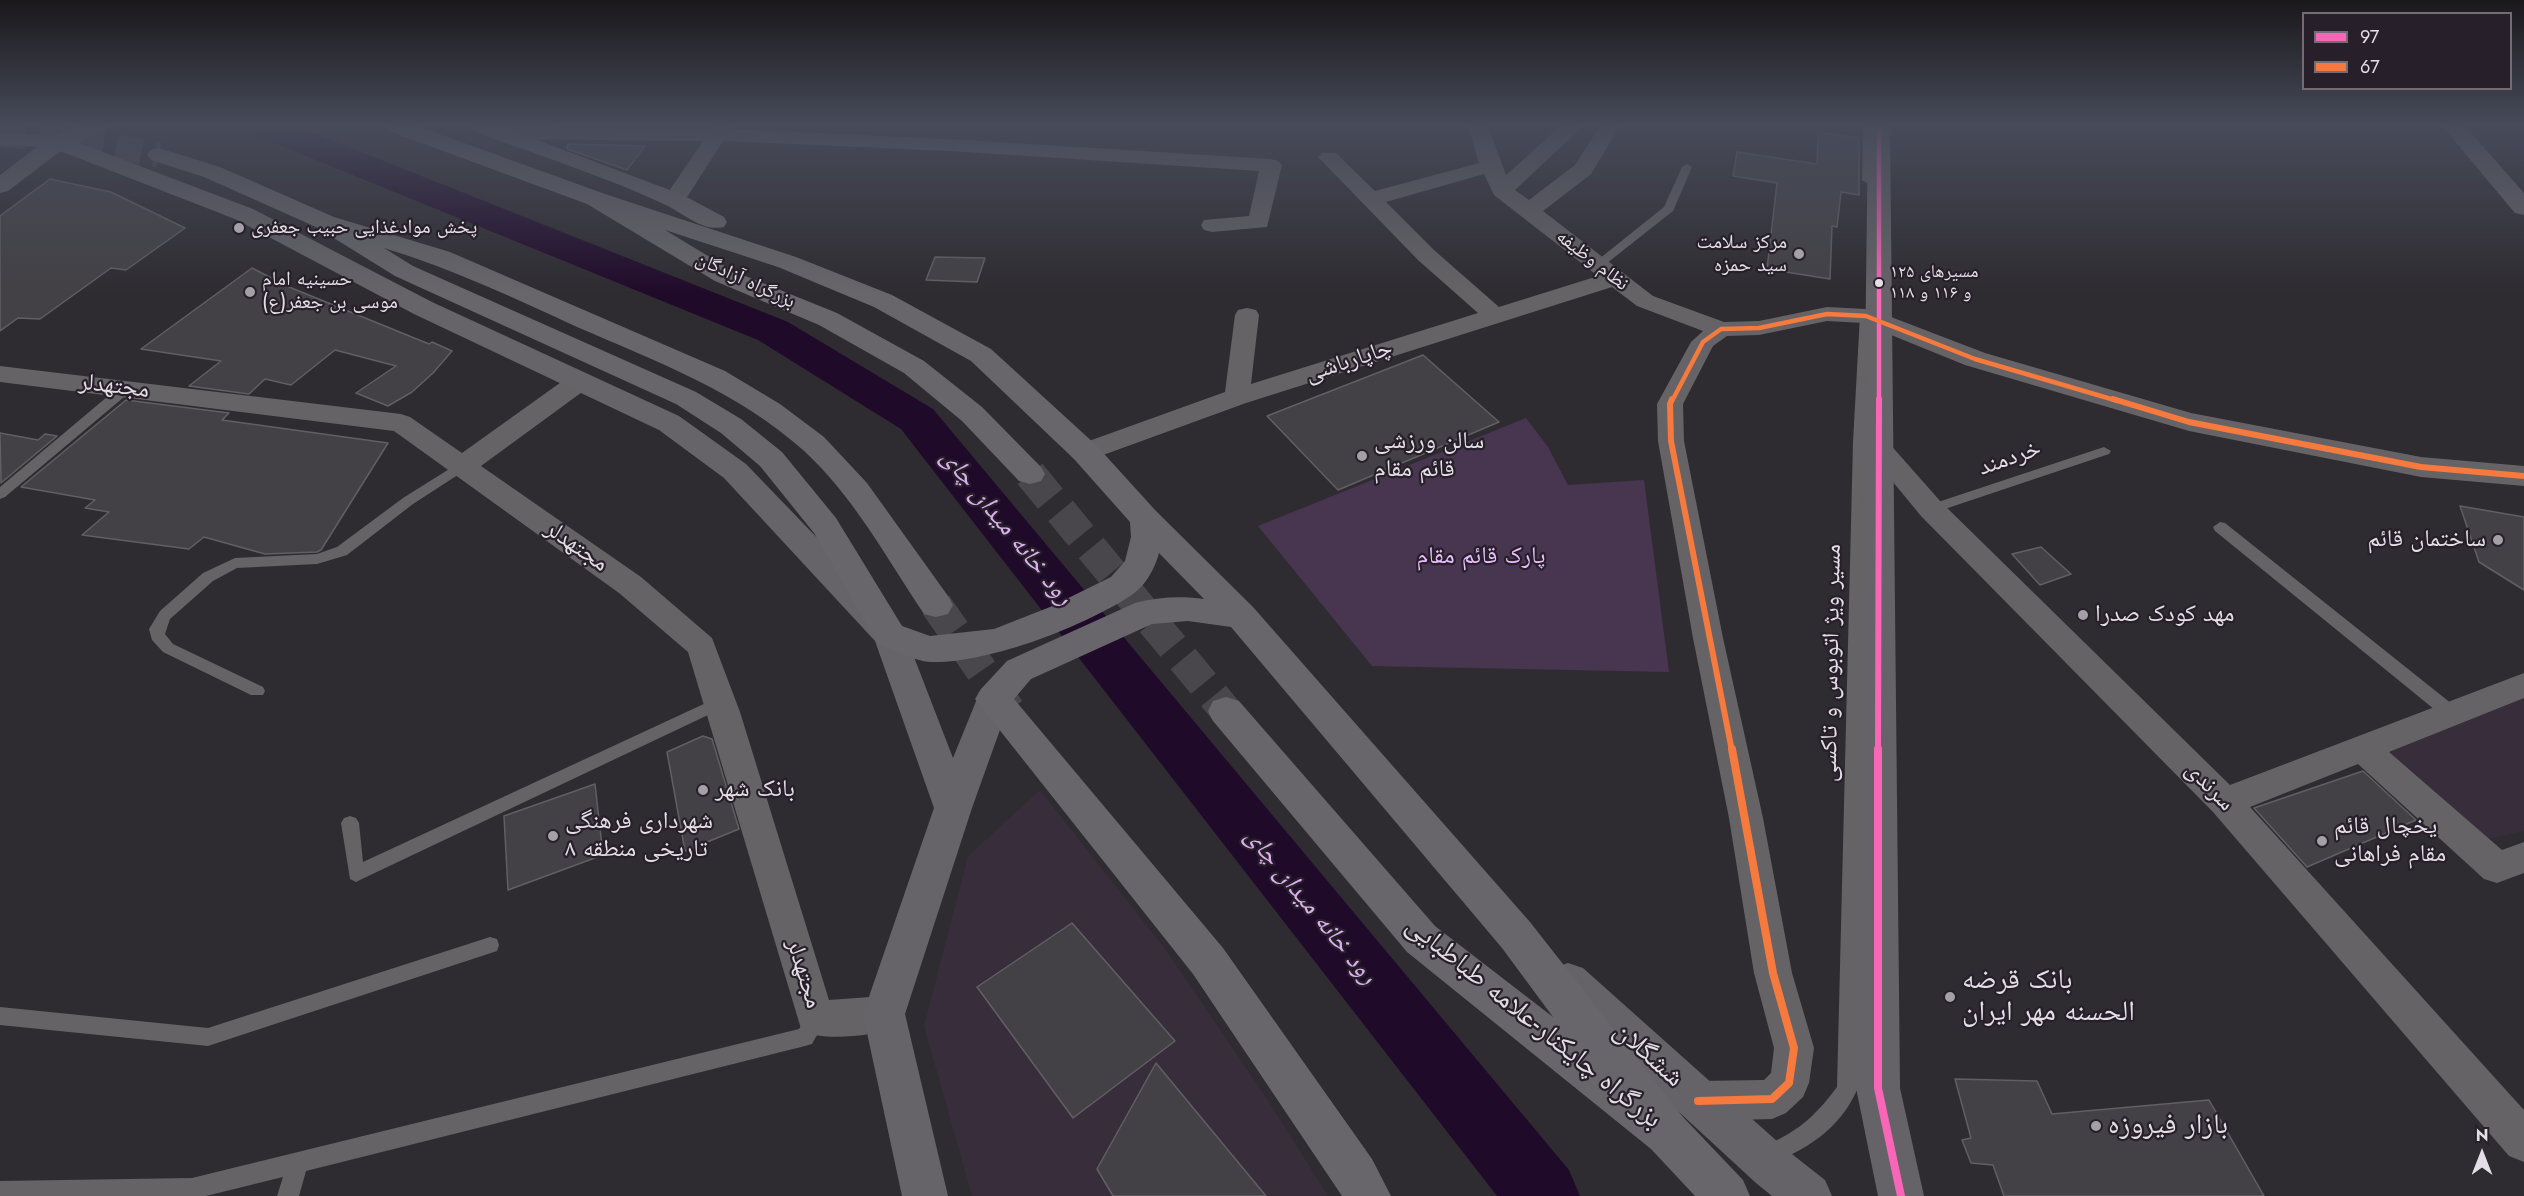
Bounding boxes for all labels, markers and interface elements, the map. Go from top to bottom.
legend [2302,12,2512,90]
text: 97 [2360,24,2379,50]
text: 67 [2360,54,2380,80]
place label: پخش موادغذایی حبیب جعفری [251,216,477,240]
marker: پخش موادغذایی حبیب جعفری [232,221,246,235]
street label: نظام وظیفه [1551,225,1633,297]
place label: مرکز سلامت سید حمزه [1697,231,1787,278]
street label: بزرگراه آزادگان [691,247,799,315]
marker: مرکز سلامت سید حمزه [1792,247,1806,261]
place label: مسیرهای ۱۲۵ و ۱۱۶ و ۱۱۸ [1890,262,1978,304]
place label: حسینیه امام موسی بن جعفر(ع) [262,268,398,315]
marker: مسیرهای ۱۲۵ و ۱۱۶ و ۱۱۸ [1873,277,1885,289]
marker: حسینیه امام موسی بن جعفر(ع) [243,285,257,299]
street label: چاپارباشی [1302,334,1396,390]
street label: مجتهدلر [77,368,151,406]
place label: سالن ورزشی قائم مقام [1374,428,1484,484]
street label: خردمند [1975,435,2045,483]
water label: رود خانه میدان چای [933,443,1079,613]
marker: سالن ورزشی قائم مقام [1355,449,1369,463]
street label: مجتهدلر [539,515,613,579]
place label: ساختمان قائم [2368,526,2486,554]
marker: ساختمان قائم [2491,533,2505,547]
park label: پارک قائم مقام [1417,543,1545,571]
street label: مسیر ویژ اتوبوس و تاکسی [1816,544,1848,782]
place label: مهد کودک صدرا [2095,601,2235,629]
marker: مهد کودک صدرا [2076,608,2090,622]
street label: سرندی [2178,756,2240,818]
place label: بانک شهر [715,776,795,804]
marker: بانک شهر [696,783,710,797]
place label: شهرداری فرهنگی تاریخی منطقه ۸ [565,808,713,864]
place label: یخچال قائم مقام فراهانی [2334,813,2446,869]
water label: رود خانه میدان چای [1237,822,1383,992]
marker: شهرداری فرهنگی تاریخی منطقه ۸ [546,829,560,843]
marker: یخچال قائم مقام فراهانی [2315,834,2329,848]
street label: بزرگراه چایکنار-علامه طباطبایی [1398,909,1668,1137]
street label: مجتهدلر [779,936,827,1012]
place label: بانک قرضه الحسنه مهر ایران [1962,964,2135,1030]
marker: بانک قرضه الحسنه مهر ایران [1943,990,1957,1004]
street label: ششگلان [1606,1015,1690,1095]
place label: بازار فیروزه [2108,1109,2228,1143]
marker: بازار فیروزه [2089,1119,2103,1133]
north arrow [2452,1124,2512,1184]
text: N [2476,1124,2488,1147]

